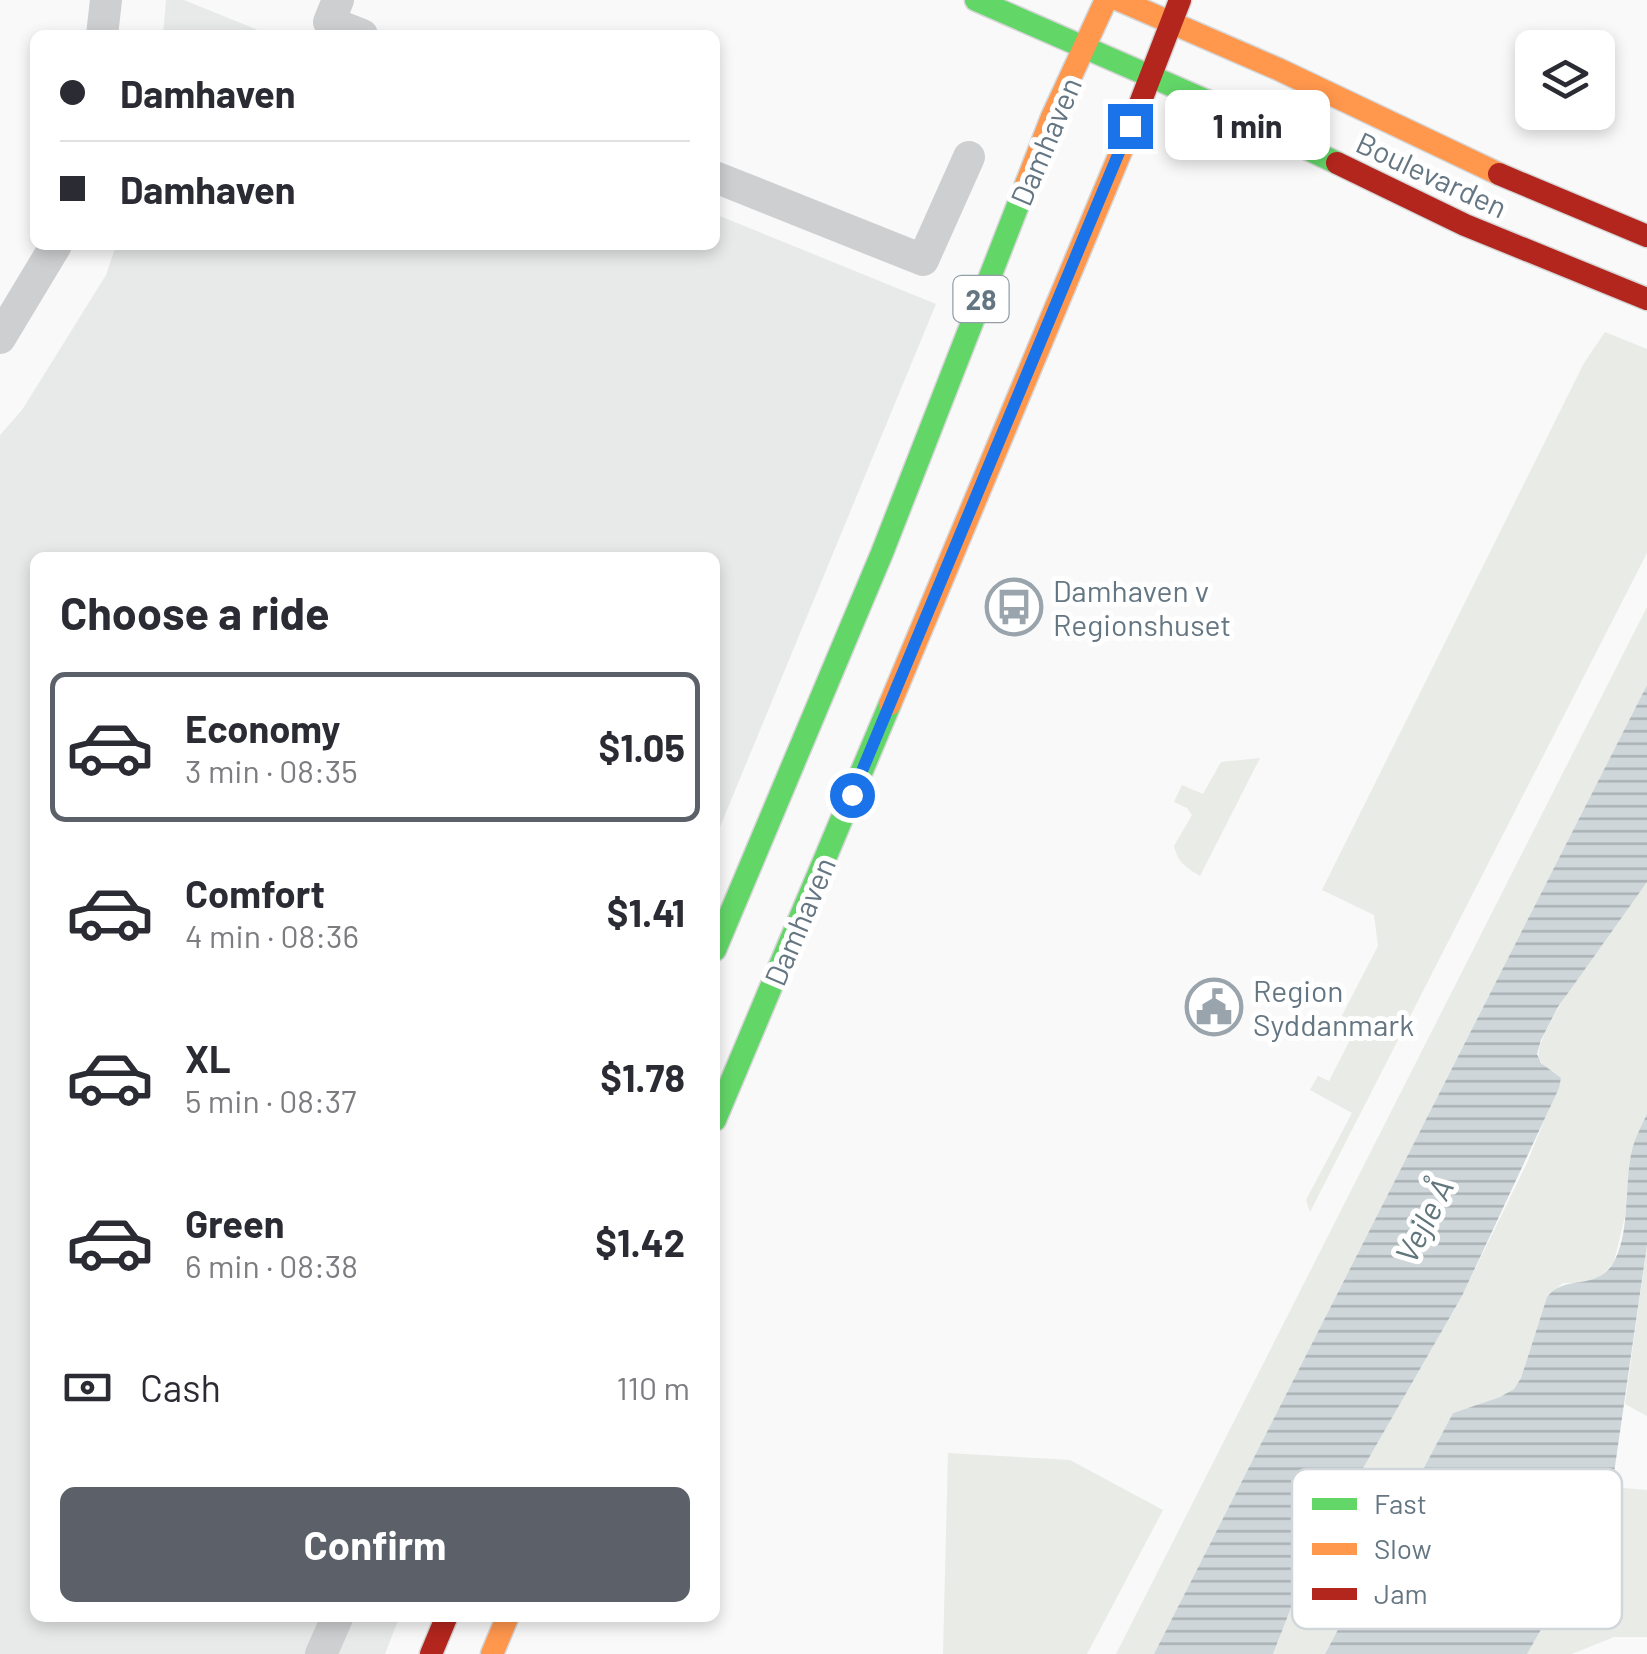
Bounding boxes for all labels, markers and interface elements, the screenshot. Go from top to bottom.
map controls [1515,30,1615,130]
button: layers [1515,30,1615,130]
text: Damhaven [120,70,296,116]
street label: Damhaven [1002,72,1088,210]
callout: 1 min [1165,91,1330,161]
route end [1108,104,1153,149]
text: 1 min [1212,106,1283,144]
street label: Boulevarden [1351,123,1513,225]
text: Damhaven [120,166,296,212]
road number: 28 [954,276,1008,322]
place label: Damhaven v Regionshuset [1053,572,1231,642]
bus stop icon: Damhaven v Regionshuset [984,577,1044,637]
text: Choose a ride [60,585,330,639]
icon: car [65,702,155,792]
text: Economy [185,705,340,751]
text: $1.05 [598,724,685,770]
text: 3 min · 08:35 [185,751,358,789]
route start [830,773,875,818]
street label: Damhaven [756,852,842,990]
icon: car [65,867,155,957]
text: Comfort [185,870,325,916]
text: $1.41 [607,889,685,935]
text: 4 min · 08:36 [185,916,359,954]
place label: Region Syddanmark [1253,972,1414,1042]
public building icon: Region Syddanmark [1184,977,1244,1037]
icon: car [65,1032,155,1122]
text: XL [185,1035,231,1081]
text: $1.78 [600,1054,685,1100]
text: 5 min · 08:37 [185,1081,356,1119]
water label: Vejle Å [1386,1171,1460,1269]
icon: car [65,1197,155,1287]
text: Green [185,1200,285,1246]
text: $1.42 [595,1219,685,1265]
text: 6 min · 08:38 [185,1246,358,1284]
icon: cash [60,1360,115,1415]
text: Cash [140,1364,221,1410]
text: 110 m [617,1368,690,1406]
legend [1292,1469,1622,1629]
text: Fast [1374,1486,1427,1520]
button: Confirm [60,1487,690,1602]
text: Slow [1374,1531,1432,1565]
text: Jam [1374,1576,1428,1610]

